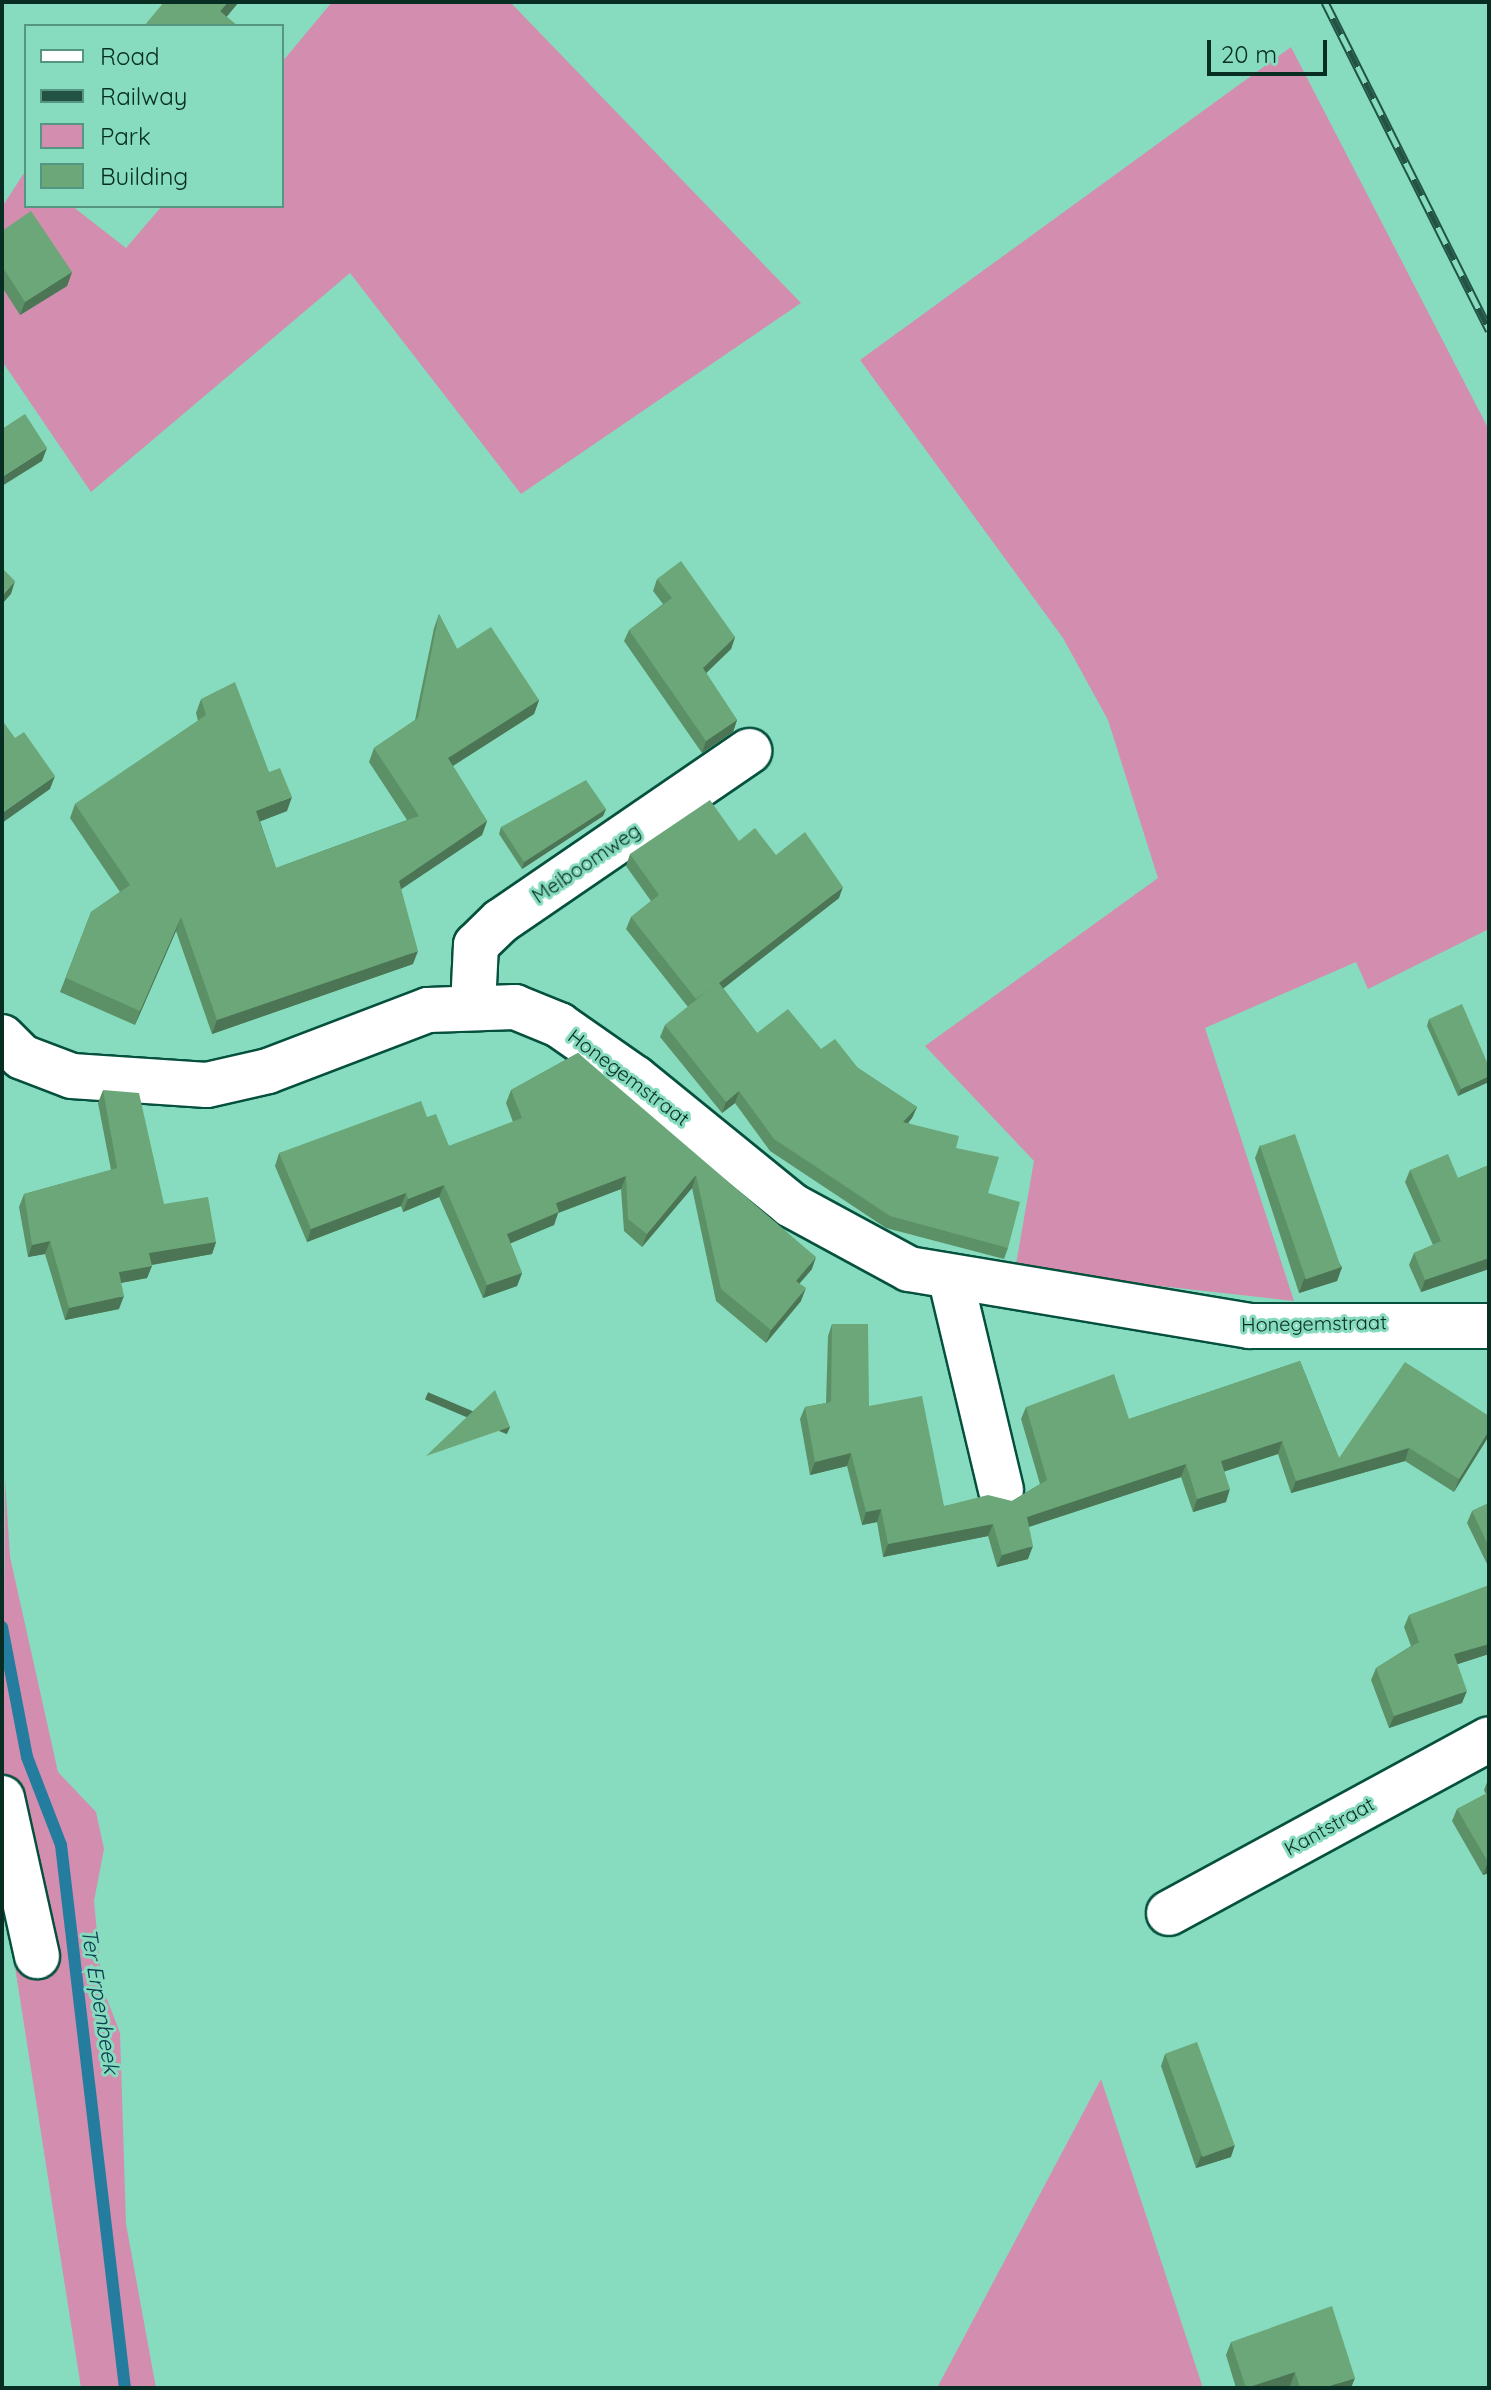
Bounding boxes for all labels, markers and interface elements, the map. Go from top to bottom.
legend [24,24,284,208]
scale bar [1211,24,1331,74]
text: 20 m [1221,39,1277,69]
text: Road [100,41,160,71]
text: Railway [100,81,187,111]
text: Park [100,121,151,151]
text: Building [100,161,188,191]
street label: Meiboomweg [527,818,645,908]
street label: Honegemstraat [564,1024,694,1130]
street label: Honegemstraat [1241,1310,1387,1336]
street label: Kantstraat [1280,1791,1378,1861]
water label: Ter Erpenbeek [75,1926,125,2076]

